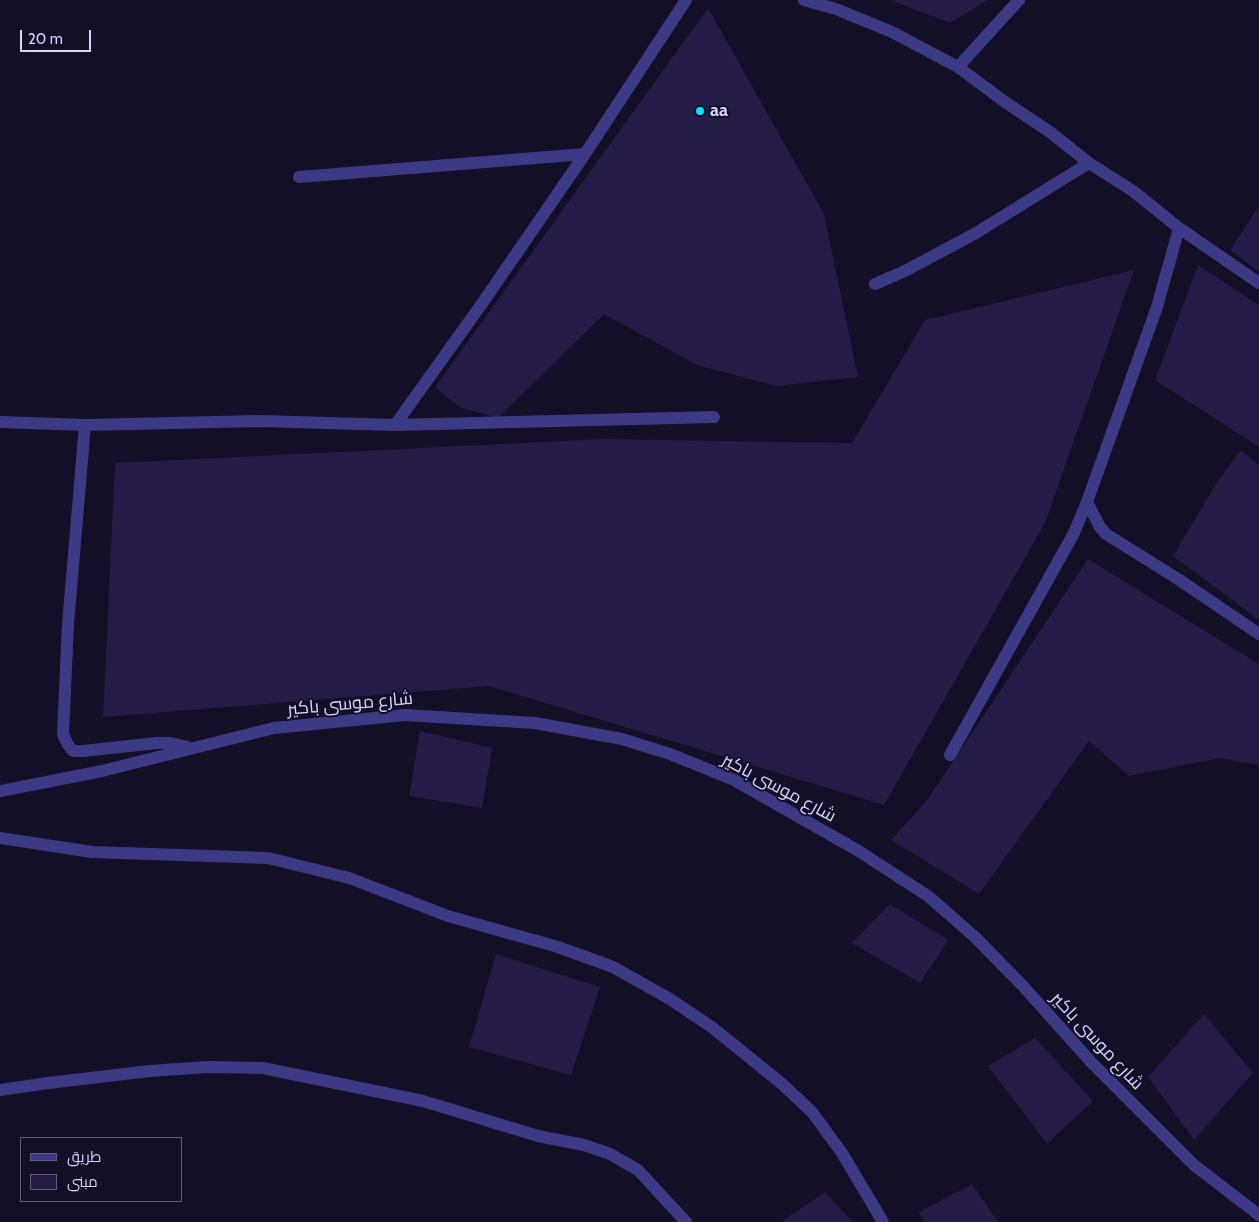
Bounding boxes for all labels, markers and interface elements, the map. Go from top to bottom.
scale bar [22,20,94,52]
text: 20 m [28,30,63,48]
place label: aa [710,100,728,122]
marker: aa [694,105,706,117]
street label: شارع موسى باكير [286,688,414,720]
street label: شارع موسى باكير [718,749,840,827]
street label: شارع موسى باكير [1046,988,1148,1094]
legend [20,1137,182,1202]
text: طريق [67,1148,101,1166]
text: مبنى [67,1173,98,1191]

